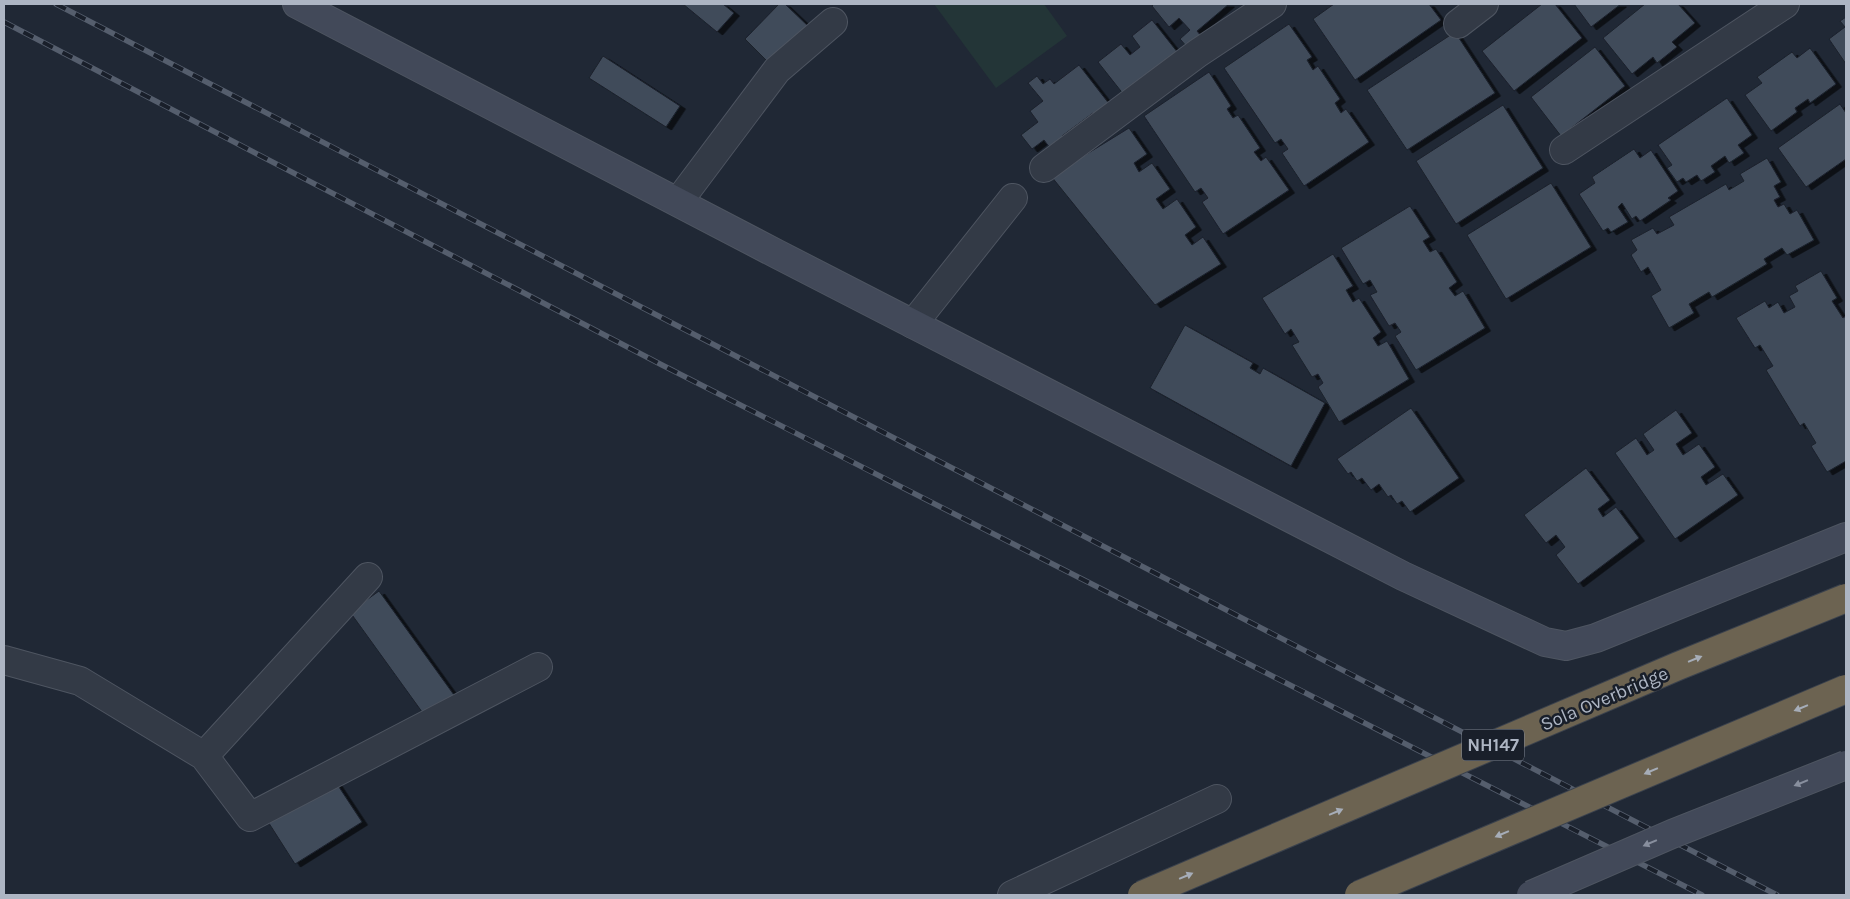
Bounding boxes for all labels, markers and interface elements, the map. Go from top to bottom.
one-way arrow [1687,655,1702,662]
street label: Sola Overbridge [1537,662,1671,736]
one-way arrow [1793,704,1808,712]
road number: NH147 [1462,730,1524,760]
one-way arrow [1644,767,1658,775]
one-way arrow [1794,779,1808,787]
one-way arrow [1329,808,1343,816]
one-way arrow [1495,831,1509,839]
one-way arrow [1643,840,1657,848]
one-way arrow [1179,872,1194,880]

